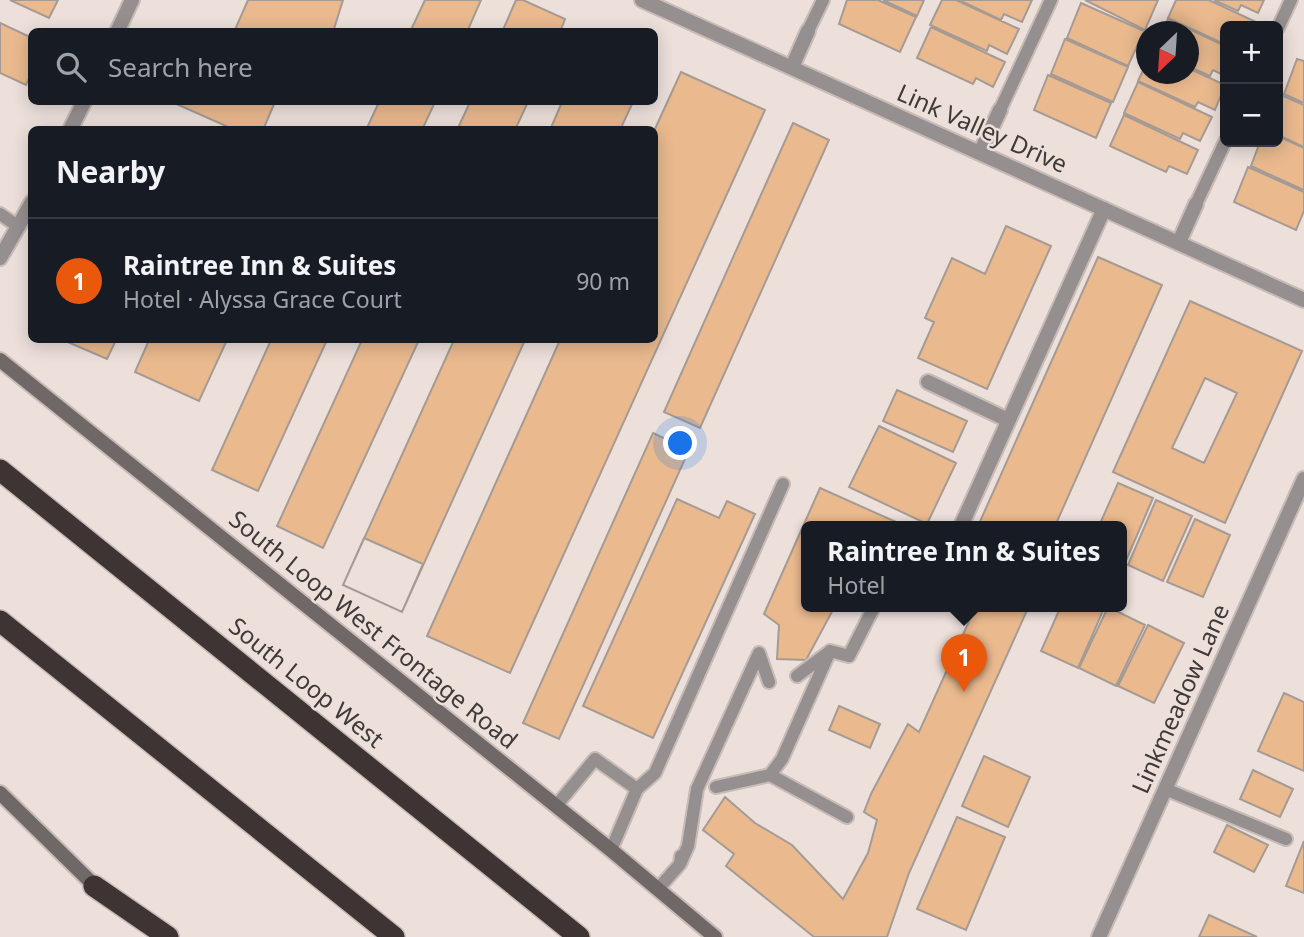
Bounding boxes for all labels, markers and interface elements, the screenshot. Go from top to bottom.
north arrow [1136,21,1199,84]
map controls [1220,21,1283,147]
button: + [1220,21,1283,84]
search box [28,28,658,105]
icon: search [52,48,90,86]
text: Search here [108,49,253,85]
street label: Link Valley Drive [892,75,1073,180]
button: − [1220,84,1283,147]
text: Nearby [56,151,165,192]
text: Raintree Inn & Suites [123,247,396,283]
text: 1 [72,265,86,297]
text: 90 m [576,265,630,297]
text: Hotel · Alyssa Grace Court [123,283,402,315]
your location [663,426,697,460]
street label: South Loop West Frontage Road [223,505,523,755]
popup [801,521,1127,612]
text: Raintree Inn & Suites [827,533,1101,569]
text: Hotel [827,569,886,601]
street label: Linkmeadow Lane [1123,598,1236,798]
street label: South Loop West [223,612,389,754]
pin: 1 [941,634,987,692]

